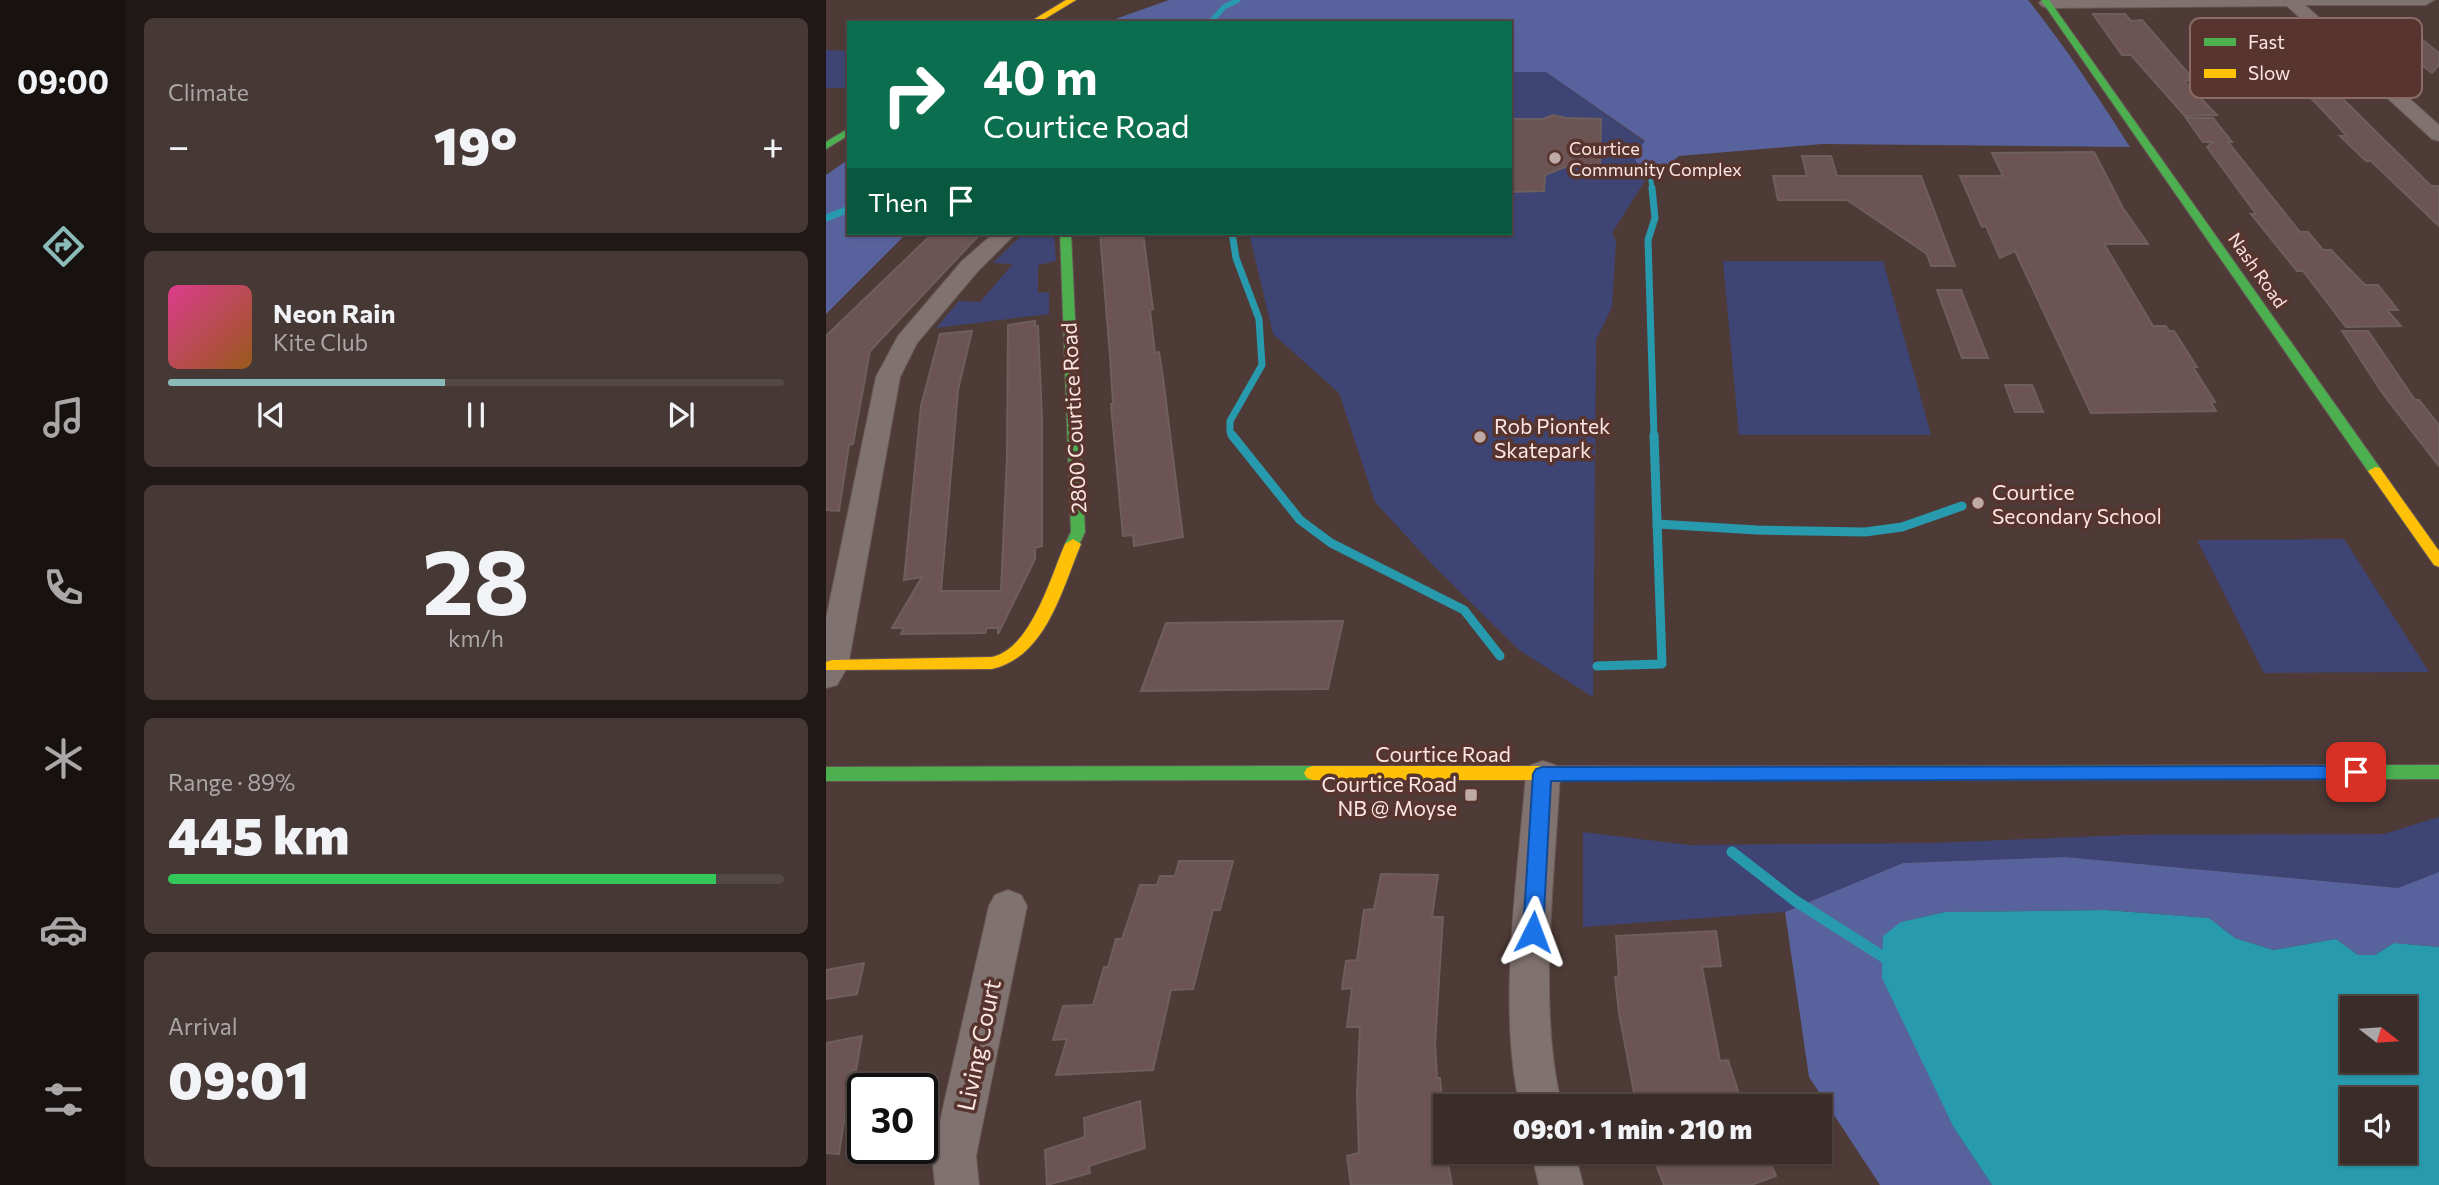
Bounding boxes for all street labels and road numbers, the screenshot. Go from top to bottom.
street label: Nash Road [2224,228,2292,312]
street label: 2800 Courtice Road [1056,322,1090,514]
street label: Courtice Road [1375,741,1511,766]
street label: Living Court [950,977,1006,1113]

